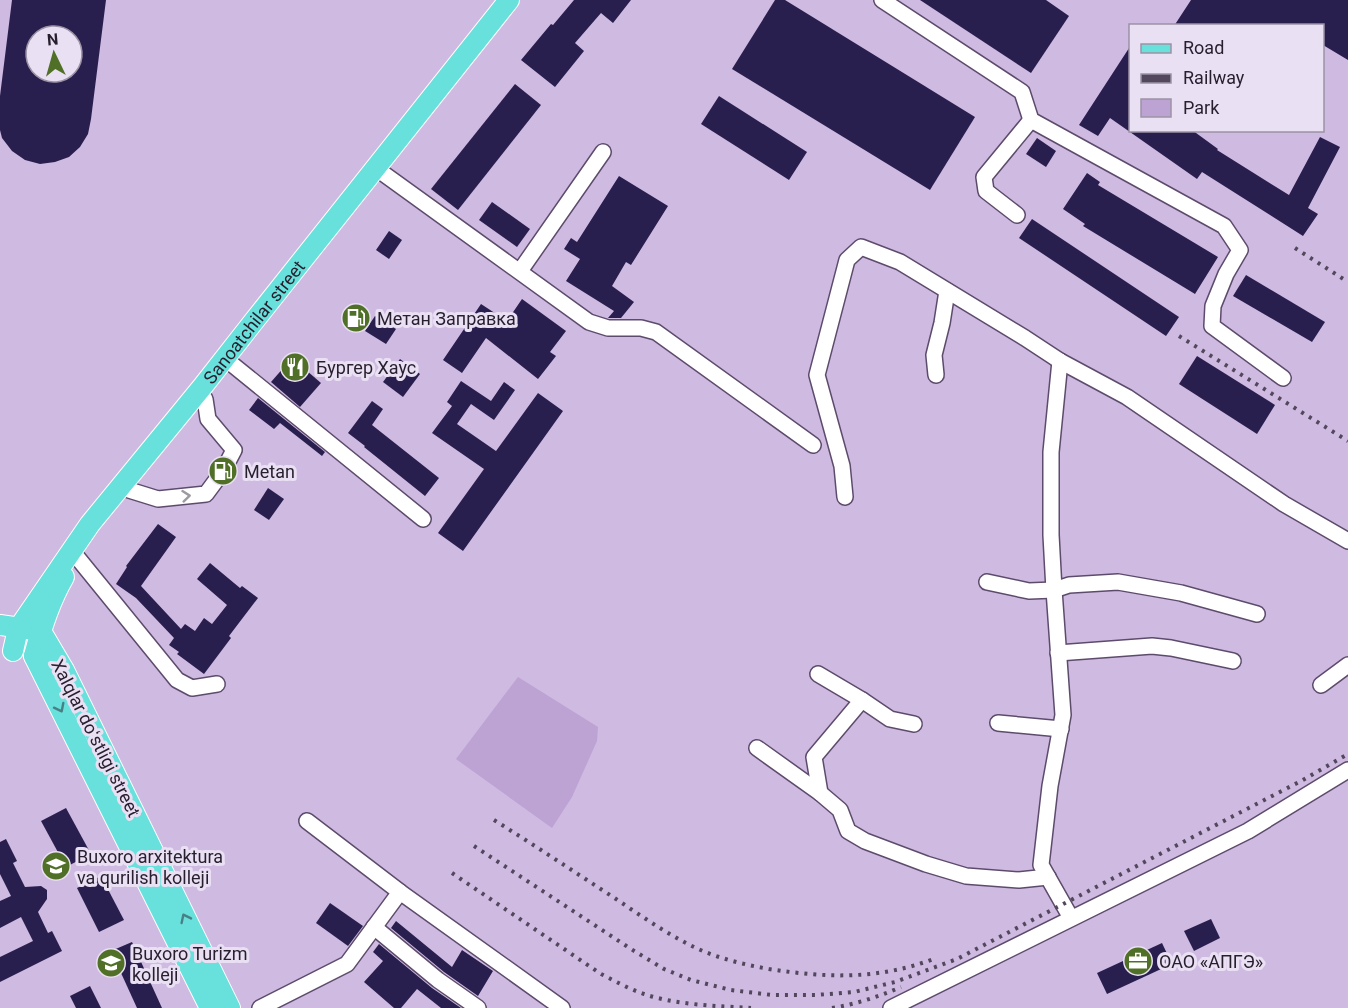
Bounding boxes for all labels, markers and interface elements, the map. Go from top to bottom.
north arrow [24,24,84,84]
legend [1129,24,1324,132]
text: N [46,30,59,50]
text: Road [1183,37,1224,58]
text: Railway [1183,67,1245,88]
text: Park [1183,97,1220,118]
street label: Sanoatchilar street [199,256,309,388]
fuel station icon: Метан Заправка [340,302,372,334]
place label: Метан Заправка [377,308,516,329]
restaurant icon: Бургер Хаус [279,351,311,383]
place label: Бургер Хаус [316,357,416,378]
fuel station icon: Metan [207,455,239,487]
place label: Metan [244,461,295,482]
one-way arrow [181,490,190,503]
street label: Xalqlar doʻstligi street [47,656,145,820]
one-way arrow [53,702,65,713]
place label: Buxoro arxitektura va qurilish kolleji [77,846,223,888]
school or university icon: Buxoro arxitektura va qurilish kolleji [40,850,72,882]
one-way arrow [181,914,192,925]
place label: Buxoro Turizm kolleji [132,943,247,985]
office icon: ОАО «АПГЭ» [1122,945,1154,977]
school or university icon: Buxoro Turizm kolleji [95,947,127,979]
place label: ОАО «АПГЭ» [1159,951,1263,972]

